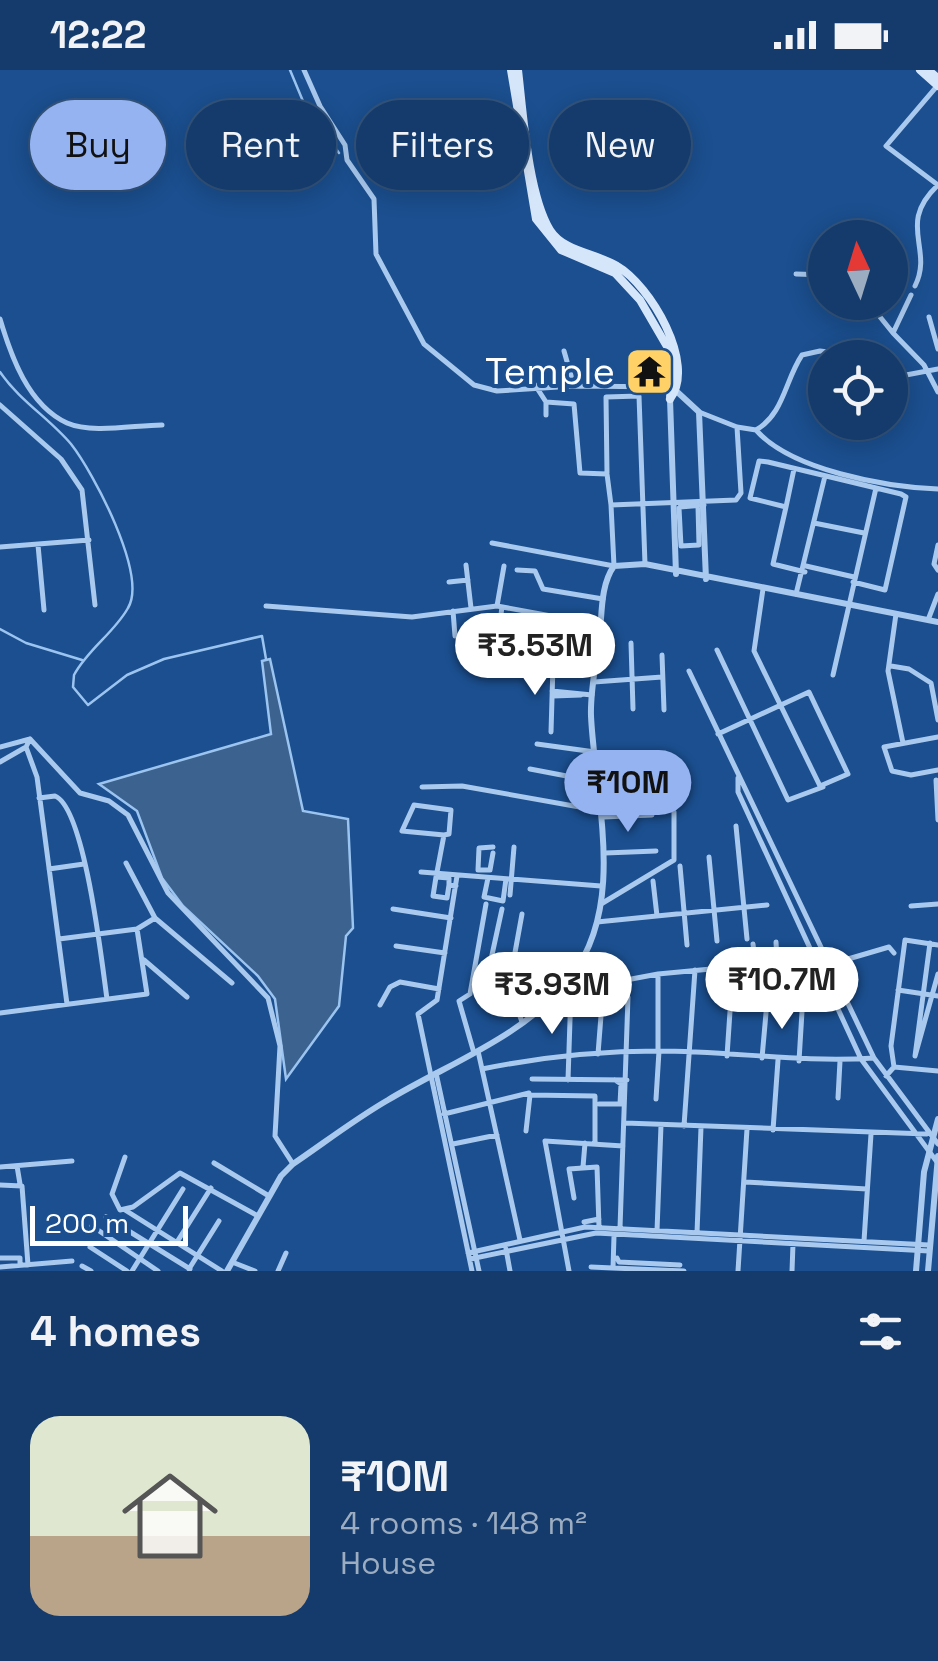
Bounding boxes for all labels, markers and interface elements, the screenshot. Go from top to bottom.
text: 12:22 [50,11,146,59]
chip: Buy [30,100,166,190]
chip: Rent [186,100,336,190]
chip: Filters [356,100,529,190]
chip: New [549,100,691,190]
north arrow [808,220,908,320]
map controls [808,220,908,440]
button: locate [808,340,908,440]
temple icon: Temple [624,345,676,397]
place label: Temple [485,347,615,395]
pin: ₹3.53M [454,613,616,698]
text: ₹3.53M [477,625,593,665]
pin: ₹10M [569,750,687,835]
text: ₹10M [586,762,670,802]
pin: ₹10.7M [701,947,863,1032]
pin: ₹3.93M [471,952,633,1037]
text: ₹10.7M [727,959,837,999]
text: ₹3.93M [494,964,610,1004]
scale bar [30,1201,188,1246]
text: 200 m [45,1205,129,1241]
icon: filters [853,1304,908,1359]
text: 4 homes [30,1305,201,1358]
text: ₹10M [340,1450,449,1503]
icon: home [110,1456,230,1576]
text: 4 rooms · 148 m² [340,1503,587,1543]
text: House [340,1543,436,1583]

